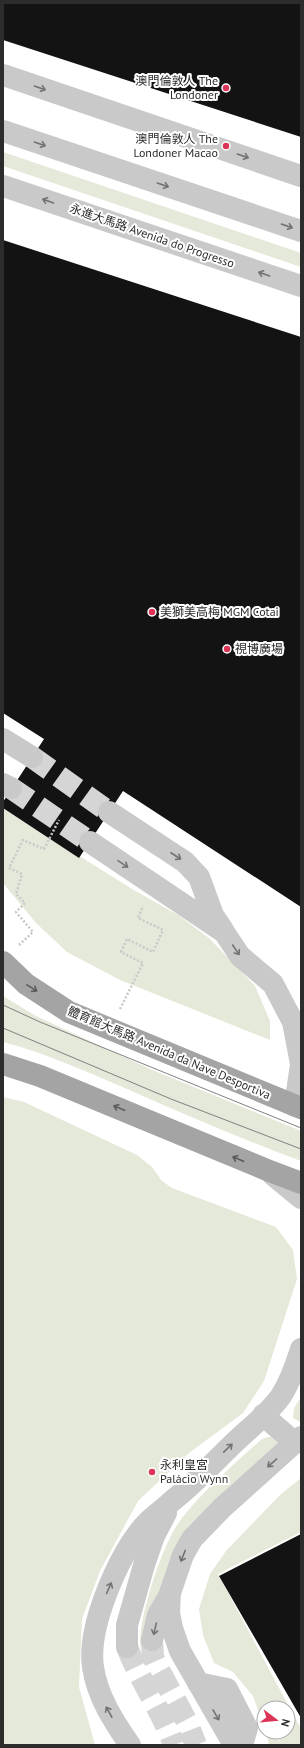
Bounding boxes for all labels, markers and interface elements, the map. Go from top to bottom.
place label: 澳門倫敦人 The Londoner [135,73,218,102]
marker: 澳門倫敦人 The Londoner [221,83,231,93]
one-way arrow [34,84,46,92]
place label: 澳門倫敦人 The Londoner Macao [133,131,218,160]
one-way arrow [34,140,46,148]
marker: 澳門倫敦人 The Londoner Macao [221,141,231,151]
one-way arrow [236,153,249,160]
one-way arrow [157,182,170,189]
one-way arrow [42,197,55,204]
street label: 永進大馬路 Avenida do Progresso [68,200,236,271]
one-way arrow [280,223,293,230]
one-way arrow [258,269,270,277]
place label: 美獅美高梅 MGM Cotai [160,604,279,619]
marker: 美獅美高梅 MGM Cotai [147,607,157,617]
place label: 視博廣場 [235,641,283,656]
marker: 視博廣場 [222,644,232,654]
one-way arrow [171,852,182,861]
one-way arrow [117,859,128,868]
one-way arrow [232,944,240,955]
one-way arrow [26,984,37,992]
street label: 體育館大馬路 Avenida da Nave Desportiva [66,1003,273,1102]
one-way arrow [113,1104,125,1112]
one-way arrow [233,1154,245,1162]
one-way arrow [223,1444,233,1453]
place label: 永利皇宮 Palácio Wynn [160,1457,228,1486]
one-way arrow [267,1459,277,1468]
marker: 永利皇宮 Palácio Wynn [147,1467,157,1477]
one-way arrow [179,1550,187,1562]
one-way arrow [106,1582,113,1594]
one-way arrow [150,1622,158,1635]
north arrow [256,1700,296,1740]
one-way arrow [105,1706,113,1718]
one-way arrow [213,1709,221,1721]
text: N [278,1717,293,1728]

